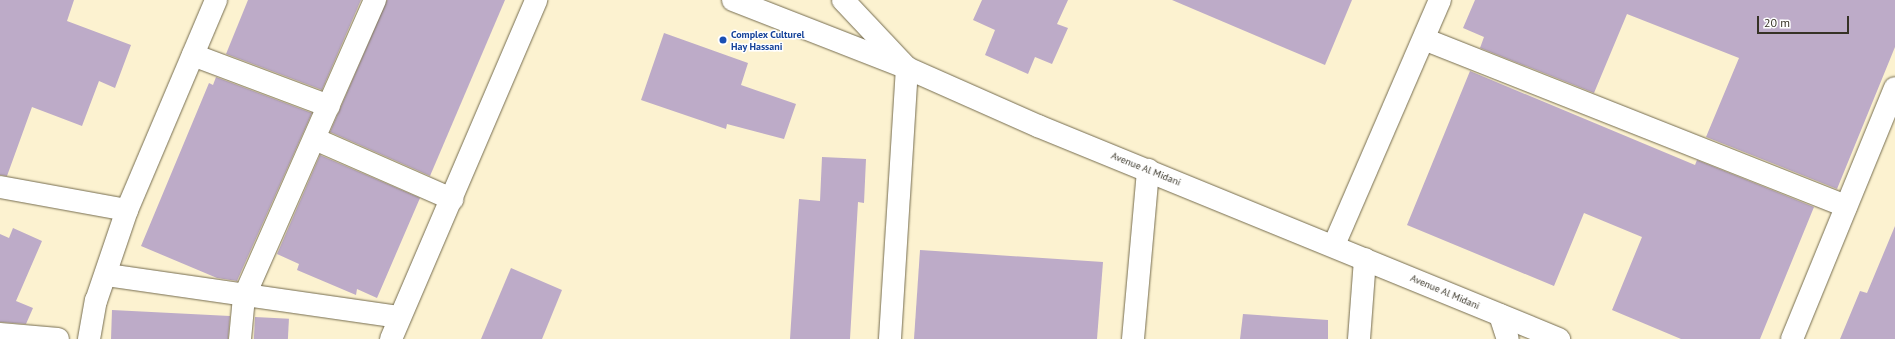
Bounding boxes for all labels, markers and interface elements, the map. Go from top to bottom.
scale bar [1759,8,1851,34]
text: 20 m [1764,15,1790,30]
place label: Complex Culturel Hay Hassani [731,28,805,52]
marker: Complex Culturel Hay Hassani [718,35,728,45]
street label: Avenue Al Midani [1109,149,1183,189]
street label: Avenue Al Midani [1408,272,1482,312]

